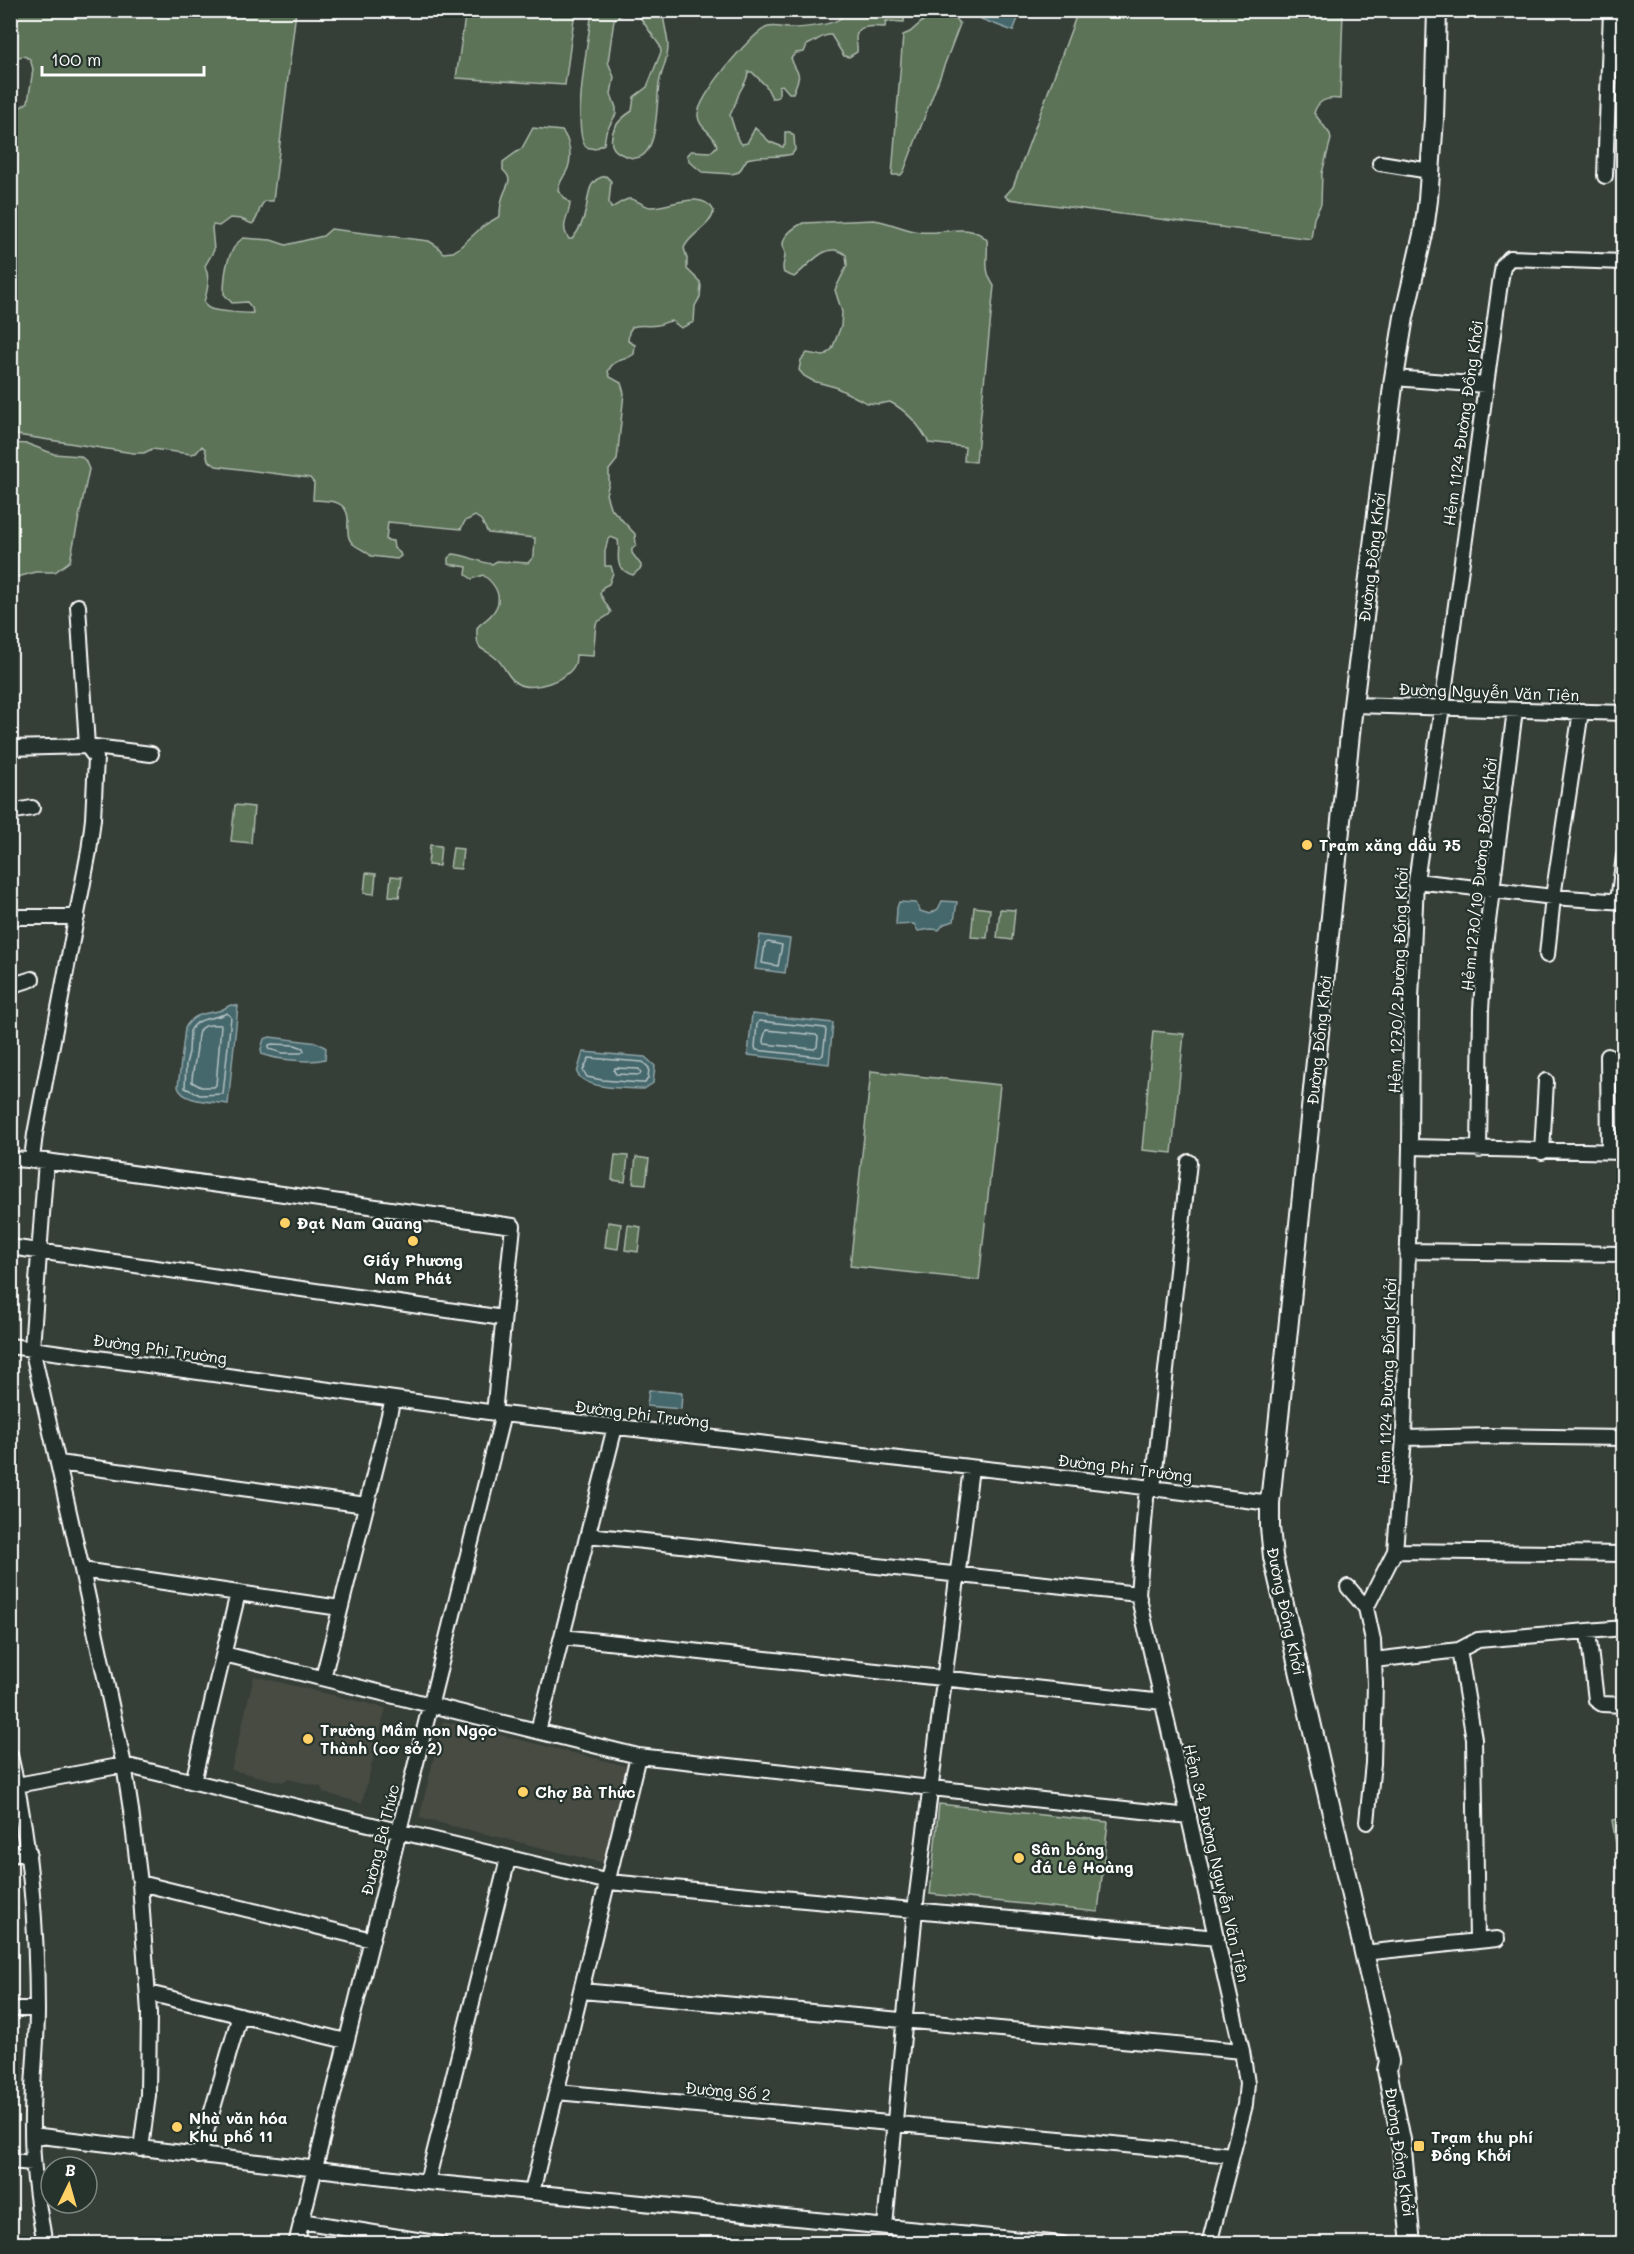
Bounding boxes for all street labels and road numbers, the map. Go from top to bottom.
street label: Hẻm 1124 Đường Đồng Khởi [1438,319,1487,527]
street label: Đường Đồng Khởi [1353,491,1390,623]
street label: Đường Nguyễn Văn Tiên [1398,678,1580,705]
street label: Hẻm 1270/10 Đường Đồng Khởi [1456,756,1501,992]
street label: Hẻm 1270/2 Đường Đồng Khởi [1383,866,1412,1094]
street label: Đường Đồng Khởi [1301,974,1336,1106]
street label: Hẻm 1124 Đường Đồng Khởi [1372,1277,1401,1485]
street label: Đường Phi Trường [92,1329,228,1368]
street label: Đường Phi Trường [574,1395,710,1432]
street label: Đường Phi Trường [1057,1449,1193,1486]
street label: Đường Đồng Khởi [1263,1545,1310,1677]
street label: Hẻm 34 Đường Nguyễn Văn Tiên [1180,1742,1255,1984]
street label: Đường Bà Thức [356,1782,404,1898]
street label: Đường Số 2 [685,2076,772,2105]
street label: Đường Đồng Khởi [1381,2086,1420,2218]

